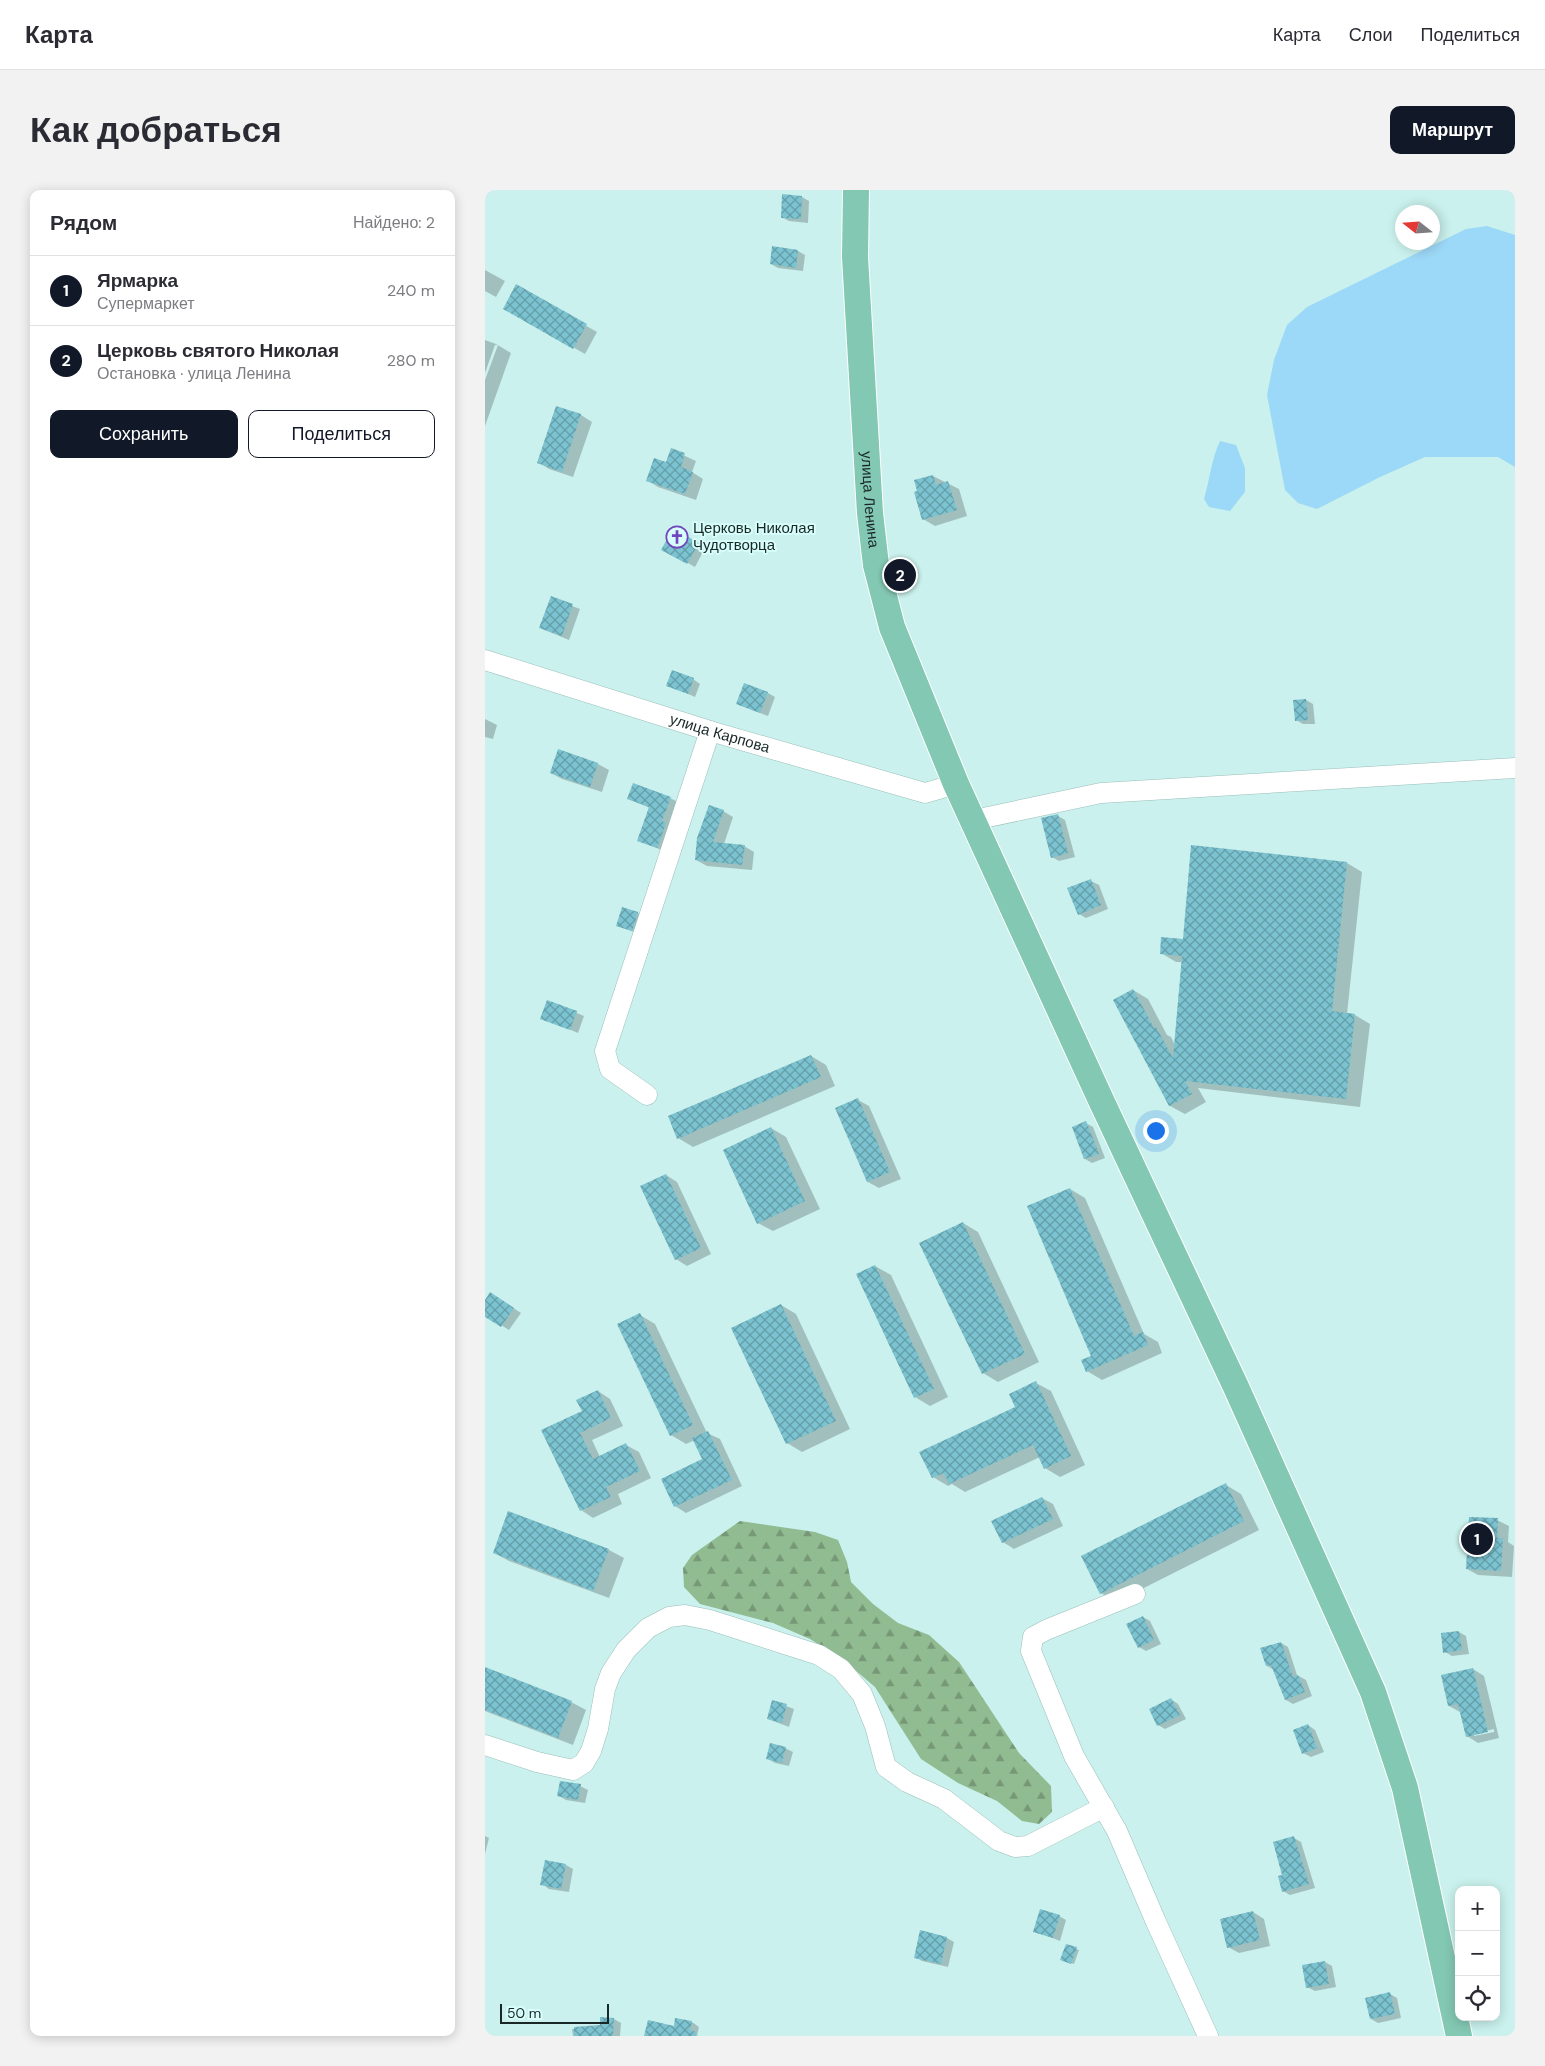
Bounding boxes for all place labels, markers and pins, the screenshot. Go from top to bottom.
place label: Церковь Николая Чудотворца [693,518,815,555]
church icon: Церковь Николая Чудотворца [665,525,689,549]
pin: 2 [884,556,916,594]
pin: 1 [1461,1520,1493,1558]

